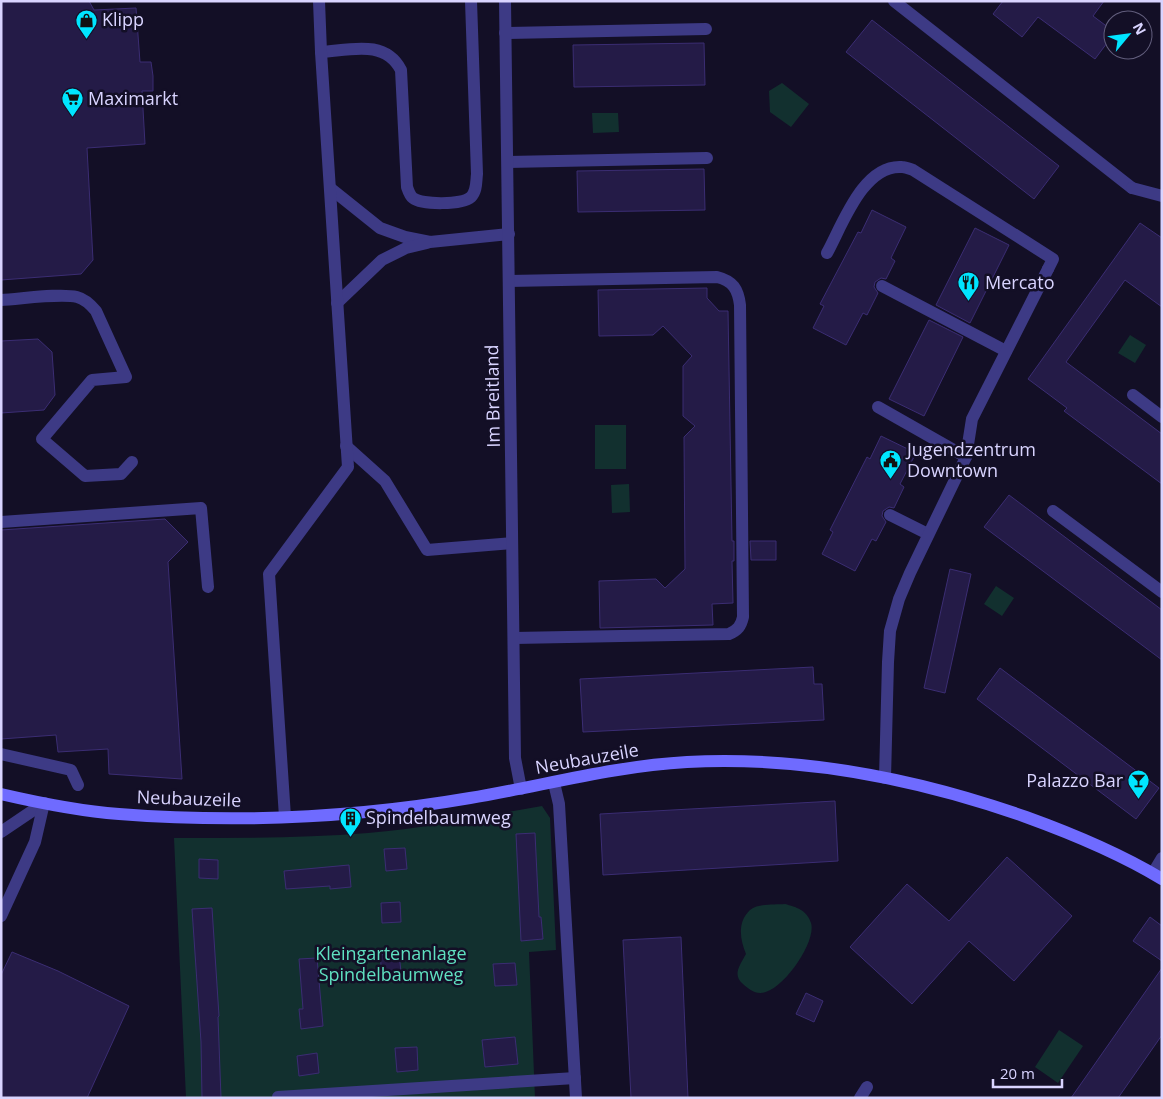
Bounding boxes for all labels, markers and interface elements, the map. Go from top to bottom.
place label: Klipp [102,7,144,31]
shop icon: Klipp [74,8,98,39]
north arrow [1103,10,1153,60]
text: N [1129,19,1151,38]
place label: Maximarkt [88,86,178,110]
supermarket icon: Maximarkt [60,87,84,118]
place label: Mercato [985,270,1055,294]
restaurant icon: Mercato [957,271,981,302]
street label: Im Breitland [479,344,505,448]
place label: Jugendzentrum Downtown [905,437,1036,482]
public building icon: Jugendzentrum Downtown [879,448,903,479]
street label: Neubauzeile [533,737,640,779]
place label: Palazzo Bar [1026,768,1124,792]
bar icon: Palazzo Bar [1127,769,1151,800]
street label: Neubauzeile [136,784,242,812]
place label: Spindelbaumweg [366,805,511,829]
building icon: Spindelbaumweg [338,806,362,837]
park label: Kleingartenanlage Spindelbaumweg [315,941,467,986]
scale bar [993,1056,1062,1088]
text: 20 m [1000,1063,1035,1083]

